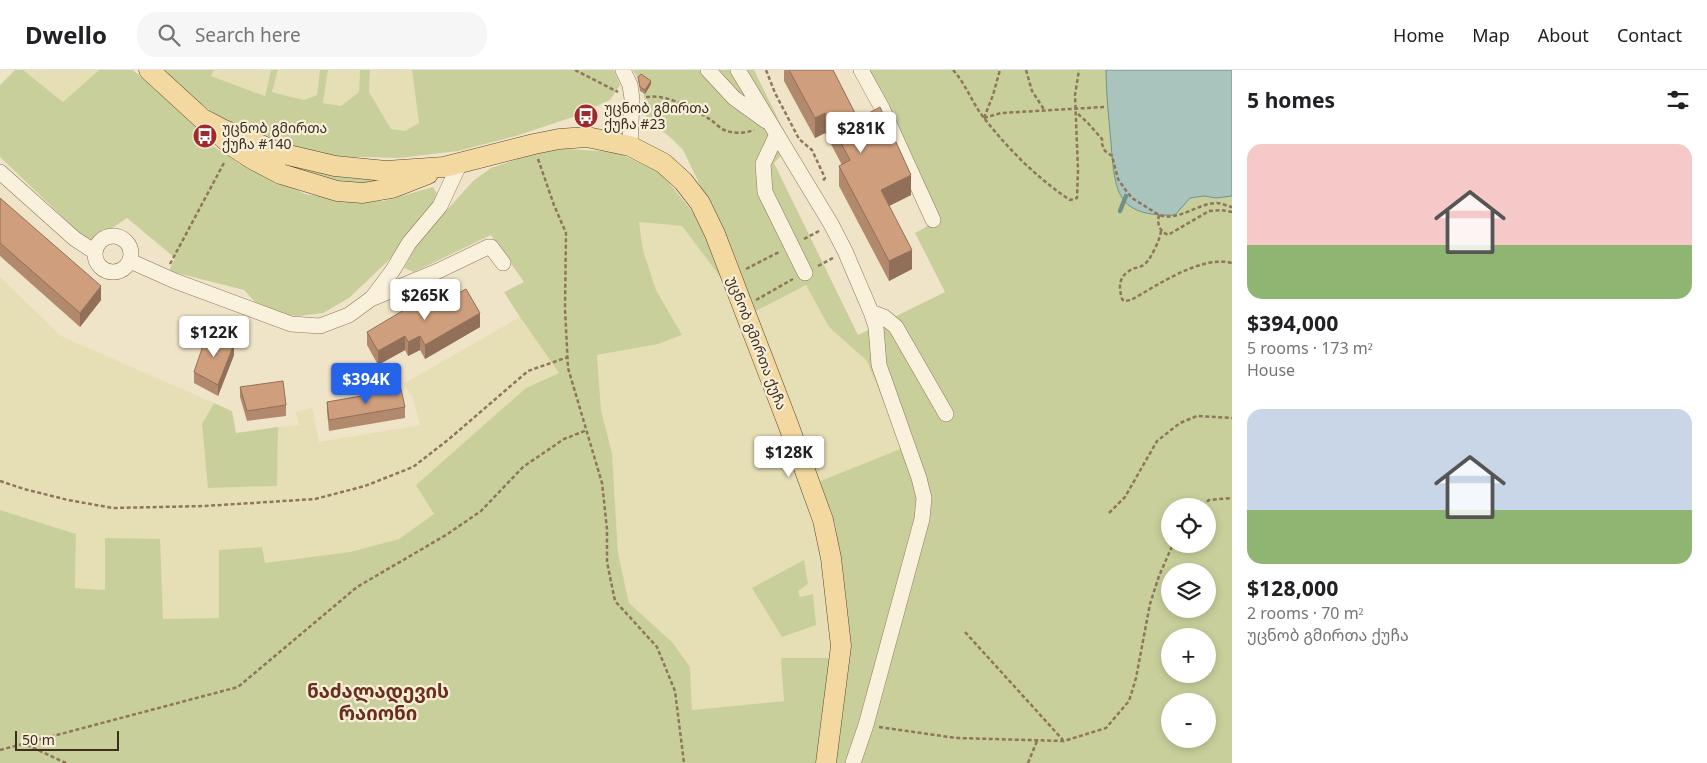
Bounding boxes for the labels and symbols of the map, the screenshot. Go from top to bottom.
place label: უცნობ გმირთა ქუჩა #23 [604,98,709,133]
bus stop icon: უცნობ გმირთა ქუჩა #23 [573,103,599,129]
pin: $281K [826,112,896,154]
place label: უცნობ გმირთა ქუჩა #140 [222,118,327,153]
bus stop icon: უცნობ გმირთა ქუჩა #140 [192,123,218,149]
street label: უცნობ გმირთა ქუჩა [723,273,792,412]
pin: $265K [390,278,460,321]
pin: $122K [179,316,249,358]
pin: $394K [331,362,401,405]
pin: $128K [754,436,824,478]
district label: ნაძალადევის რაიონი [307,678,449,726]
scale bar [15,728,119,751]

